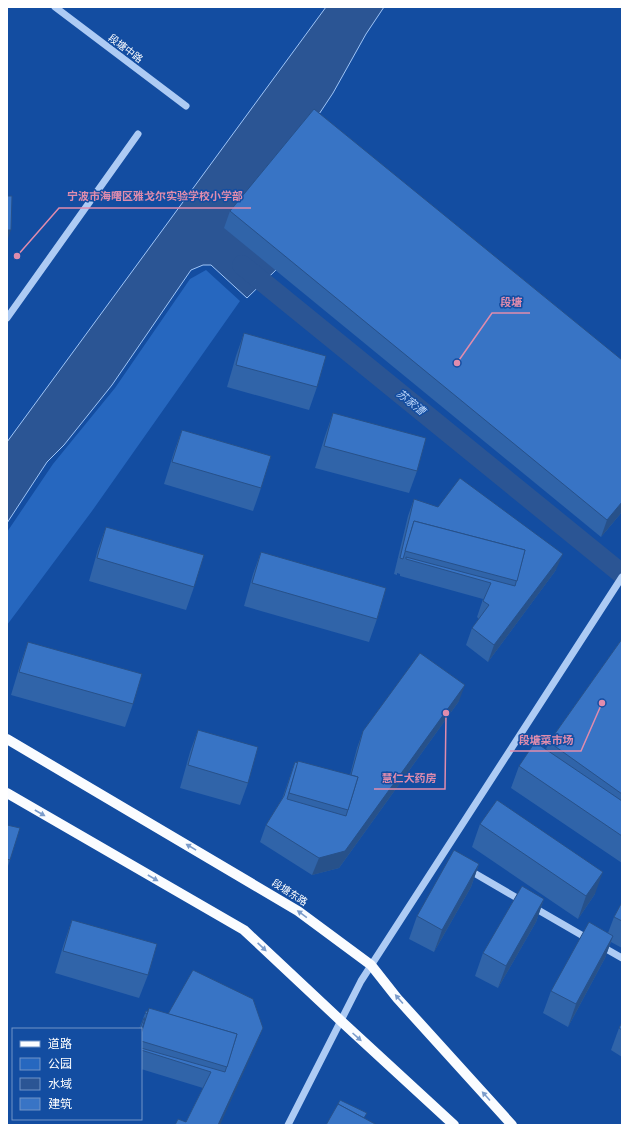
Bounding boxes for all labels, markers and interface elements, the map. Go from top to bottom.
street label: 段塘中路 [106,32,145,66]
callout: 宁波市海曙区雅戈尔实验学校小学部 [59,185,251,208]
text: 宁波市海曙区雅戈尔实验学校小学部 [67,190,243,203]
callout: 段塘 [492,290,530,313]
text: 段塘 [500,296,523,309]
water label: 苏家漕 [394,387,429,419]
callout: 段塘菜市场 [510,728,581,751]
text: 段塘菜市场 [519,734,574,747]
callout: 慧仁大药房 [374,766,445,789]
text: 慧仁大药房 [382,772,437,785]
one-way arrow [34,810,46,817]
one-way arrow [185,844,197,851]
one-way arrow [147,874,159,881]
street label: 段塘东路 [269,877,310,909]
one-way arrow [297,910,307,918]
one-way arrow [257,943,267,952]
one-way arrow [394,994,403,1005]
legend [12,1028,142,1120]
one-way arrow [352,1032,362,1041]
text: 道路 [48,1037,72,1051]
text: 公园 [48,1057,72,1071]
text: 水域 [48,1077,72,1091]
one-way arrow [481,1091,490,1101]
text: 建筑 [48,1097,72,1111]

